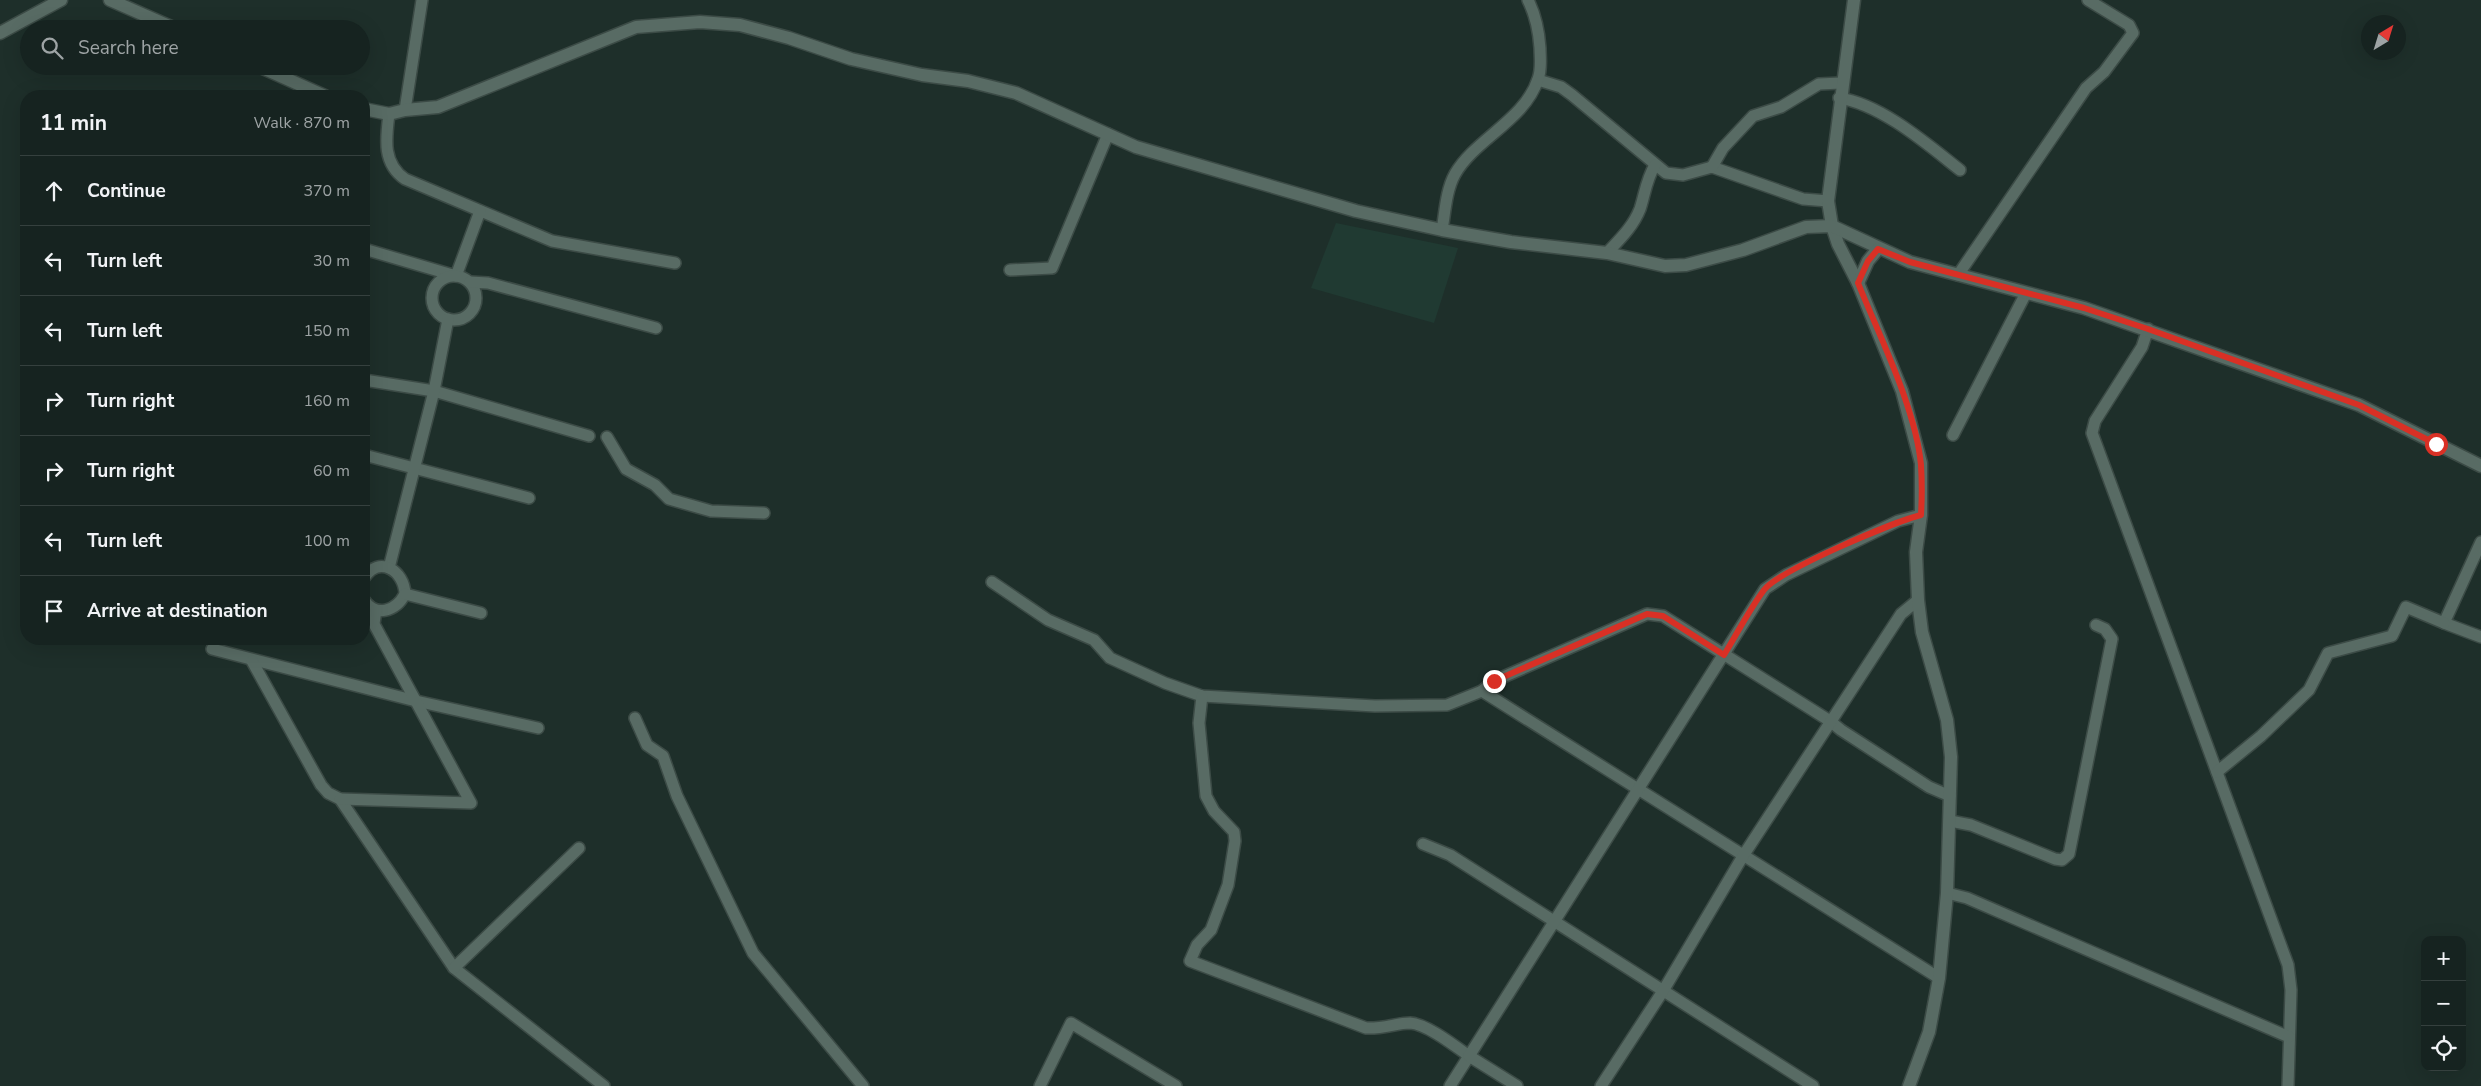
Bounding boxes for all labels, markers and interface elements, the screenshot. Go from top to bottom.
north arrow [2361,15,2406,60]
search box [20,20,370,75]
icon: search [38,34,66,62]
text: Search here [78,35,179,61]
text: 11 min [40,109,107,137]
text: Walk · 870 m [254,112,350,134]
icon: ahead [40,177,68,205]
text: Continue [87,178,166,204]
text: 370 m [303,180,350,202]
icon: left [40,247,68,275]
text: Turn left [87,248,162,274]
text: 30 m [313,250,350,272]
icon: left [40,317,68,345]
text: Turn left [87,318,162,344]
text: 150 m [303,320,350,342]
icon: right [40,387,68,415]
text: Turn right [87,388,174,414]
text: 160 m [303,390,350,412]
route start [2425,433,2448,456]
icon: right [40,457,68,485]
text: Turn right [87,458,174,484]
text: 60 m [313,460,350,482]
icon: left [40,527,68,555]
text: Turn left [87,528,162,554]
text: 100 m [303,530,350,552]
icon: arrive [40,597,68,625]
text: Arrive at destination [87,598,268,624]
route end [1483,670,1506,693]
map controls [2421,936,2466,1071]
button: + [2421,936,2466,981]
button: − [2421,981,2466,1026]
button: locate [2421,1026,2466,1071]

